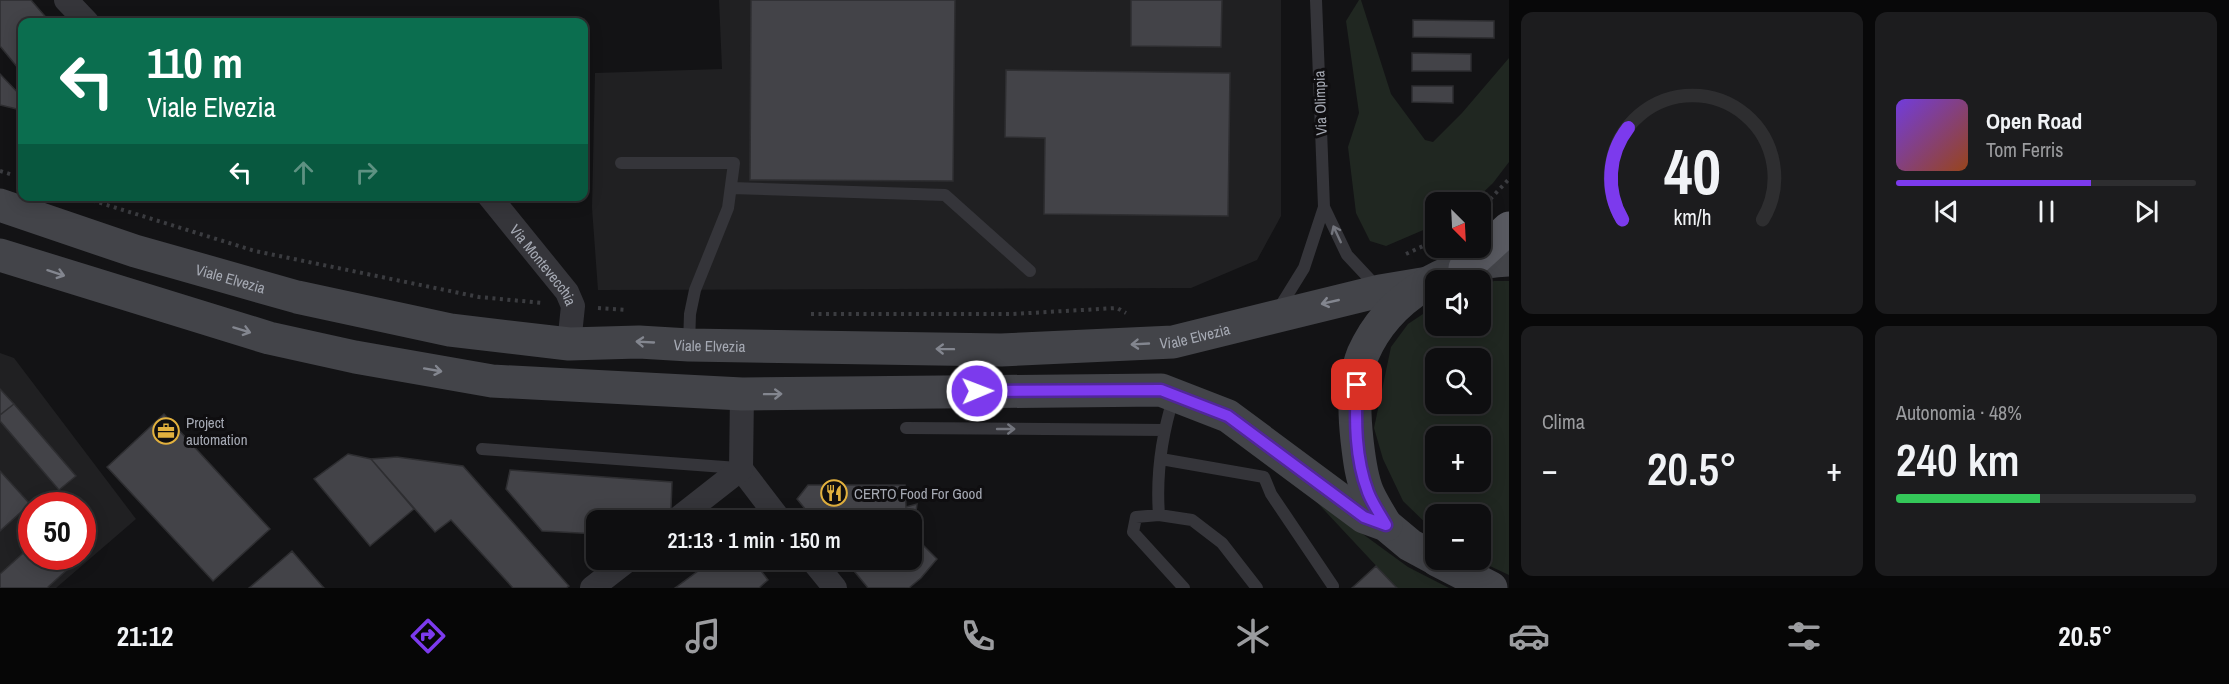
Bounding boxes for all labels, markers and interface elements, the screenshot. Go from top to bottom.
text: 110 m [147,35,243,91]
icon: left [48,42,126,120]
street label: Via Olimpia [1308,70,1332,136]
text: Viale Elvezia [147,89,276,125]
text: Open Road [1986,106,2082,136]
text: 40 [1664,129,1720,213]
text: Tom Ferris [1986,136,2064,163]
icon: left [224,156,257,189]
icon: ahead [287,156,320,189]
icon: right [350,156,383,189]
north arrow [1425,192,1491,258]
map controls [1425,192,1491,570]
icon: previous [1930,195,1963,228]
icon: pause [2030,195,2063,228]
icon: next [2130,195,2163,228]
text: km/h [1673,204,1711,233]
street label: Via Montevecchia [505,220,582,309]
one-way arrow [1330,225,1342,243]
street label: Viale Elvezia [193,258,268,298]
one-way arrow [46,268,65,279]
button: sound [1425,270,1491,336]
one-way arrow [1320,297,1339,309]
street label: Viale Elvezia [1159,318,1232,353]
one-way arrow [232,325,251,336]
street label: Viale Elvezia [673,334,746,356]
one-way arrow [635,337,655,348]
one-way arrow [1130,338,1150,349]
one-way arrow [935,344,955,355]
button: search [1425,348,1491,414]
position arrow [945,359,1009,423]
pin [1331,359,1382,410]
one-way arrow [422,365,442,376]
icon: arrive [1340,368,1373,401]
one-way arrow [763,388,783,400]
text: Autonomia · 48% [1896,399,2022,426]
text: Clima [1542,408,1585,435]
place label: Project automation [186,412,248,450]
office icon: Project automation [151,416,181,446]
one-way arrow [996,423,1016,435]
button: + [1425,426,1491,492]
text: 240 km [1896,429,2020,490]
text: 20.5° [1647,438,1737,499]
text: − [1542,447,1558,491]
text: + [1826,447,1842,491]
restaurant icon: CERTO Food For Good [819,478,849,508]
place label: CERTO Food For Good [854,483,982,504]
speed limit sign: 50 [18,492,96,570]
button: − [1425,504,1491,570]
text: 21:13 · 1 min · 150 m [667,525,841,555]
icon: directions [407,615,449,657]
icon: music [682,615,724,657]
icon: phone [957,615,999,657]
icon: climate [1232,615,1274,657]
icon: car [1508,615,1550,657]
icon: filters [1783,615,1825,657]
text: 21:12 [117,618,173,654]
text: 20.5° [2058,618,2112,654]

